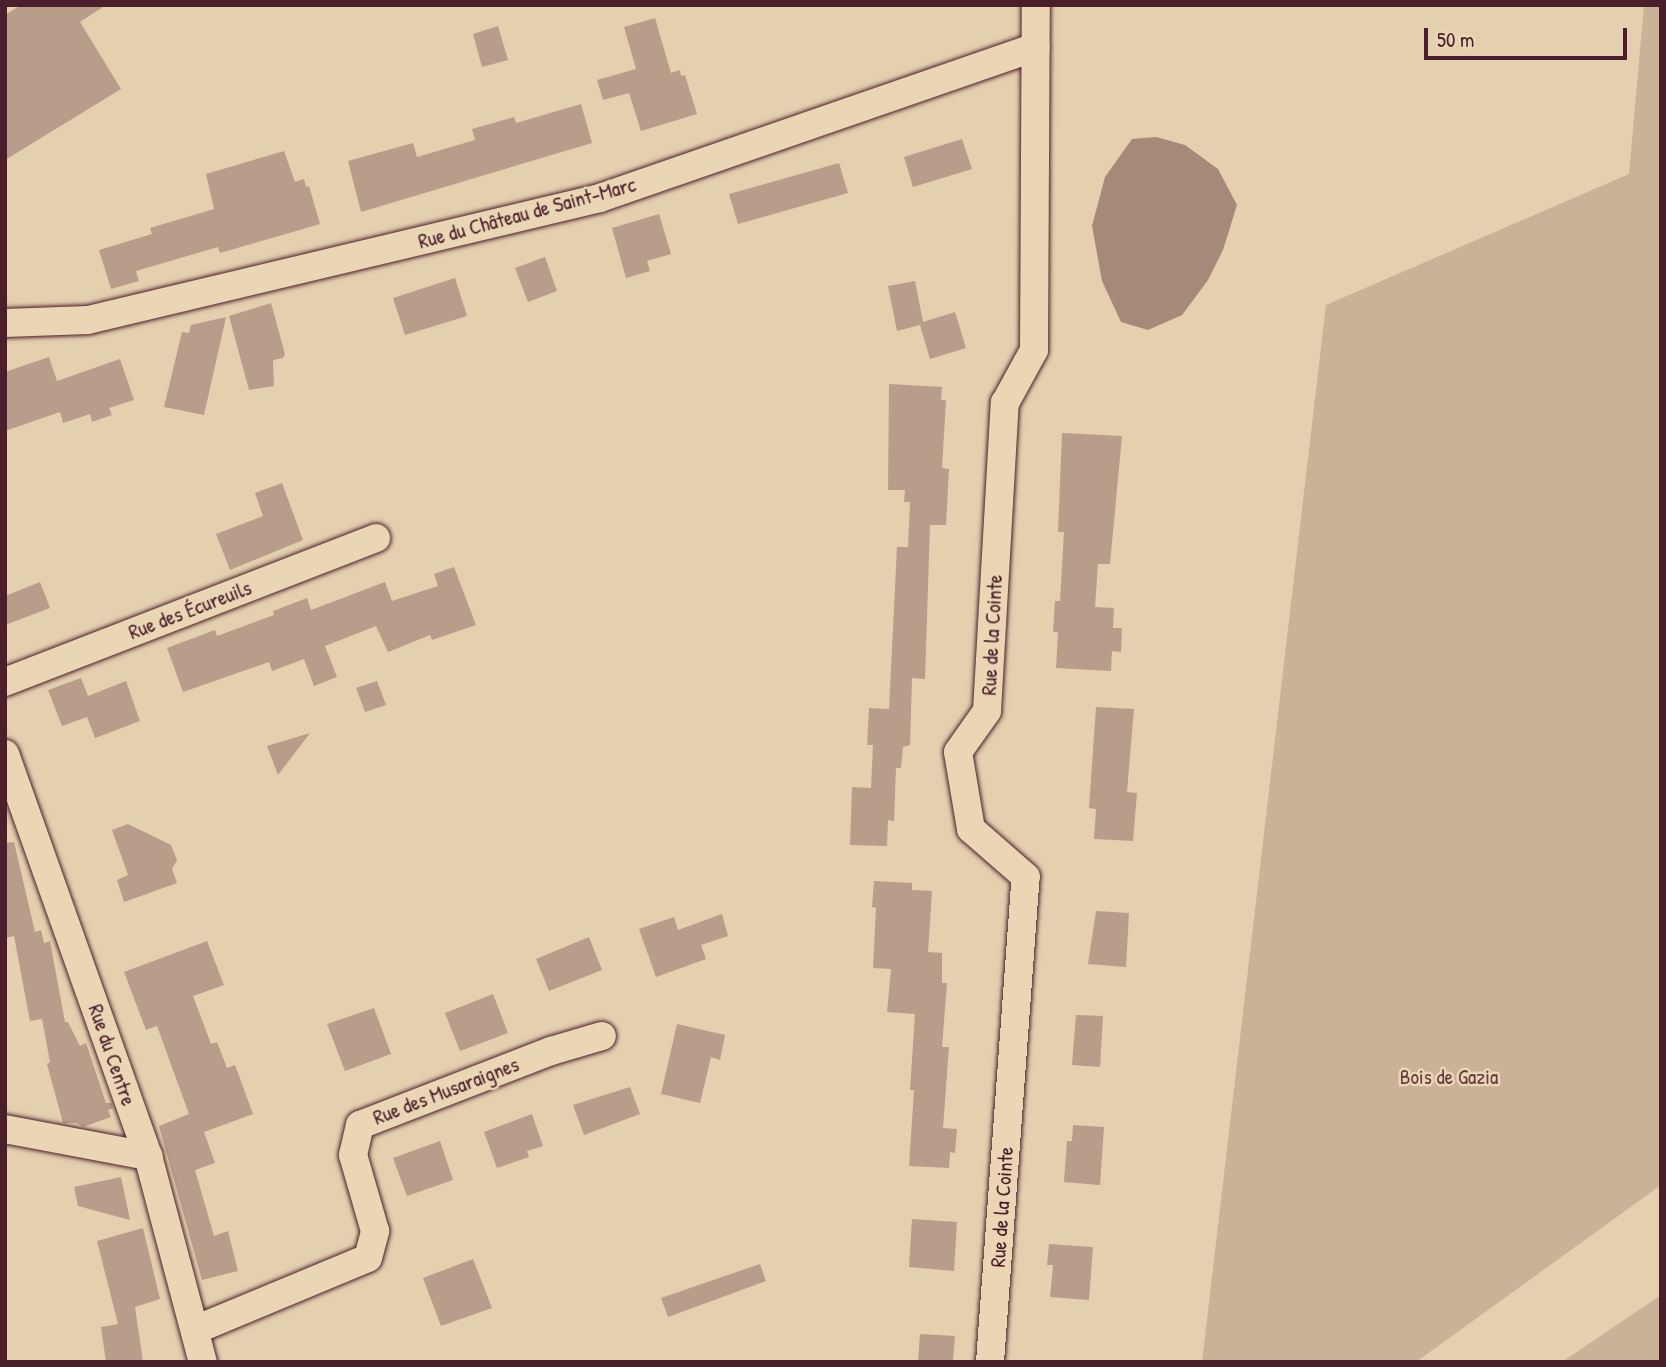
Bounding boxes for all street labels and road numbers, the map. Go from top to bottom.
street label: Rue du Château de Saint-Marc [415,172,639,254]
street label: Rue de la Cointe [976,574,1008,696]
street label: Rue des Écureuils [125,575,255,645]
street label: Rue du Centre [83,1001,141,1109]
street label: Rue des Musaraignes [370,1052,522,1130]
street label: Rue de la Cointe [985,1146,1019,1268]

